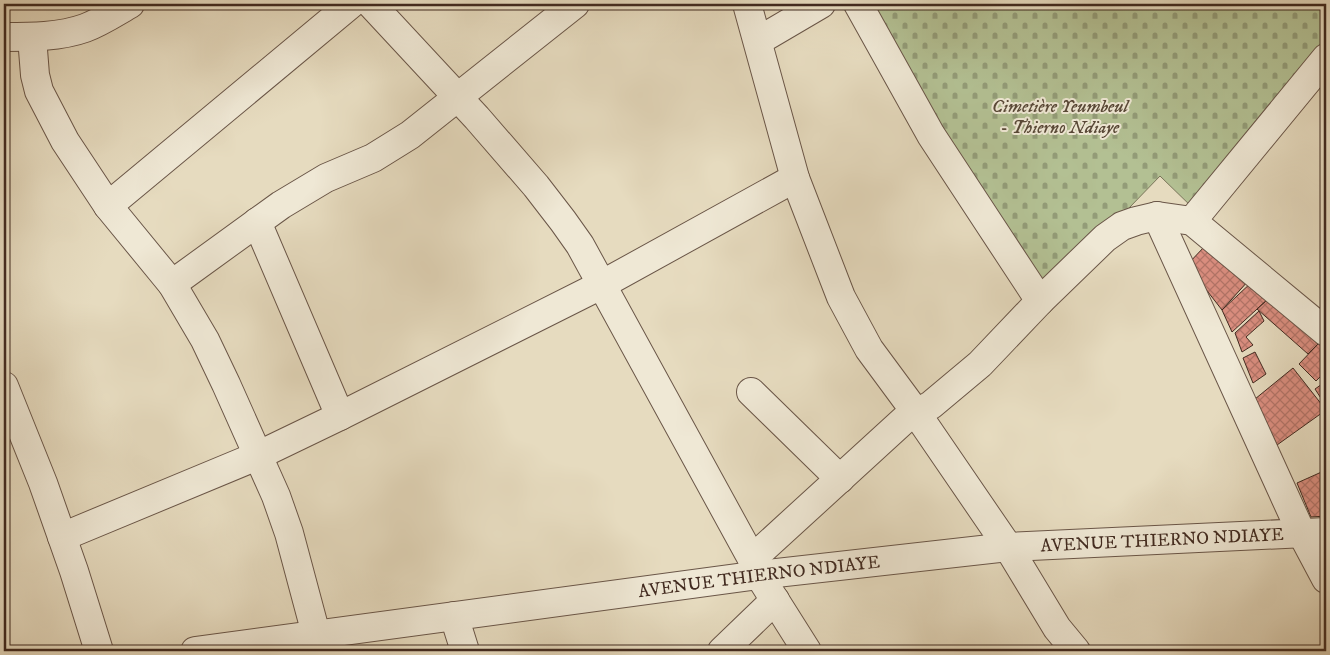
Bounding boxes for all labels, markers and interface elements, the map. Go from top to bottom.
park label: Cimetière Yeumbeul - Thierno Ndiaye [992,96,1131,139]
street label: AVENUE THIERNO NDIAYE [1040,524,1285,557]
street label: AVENUE THIERNO NDIAYE [637,551,881,603]

